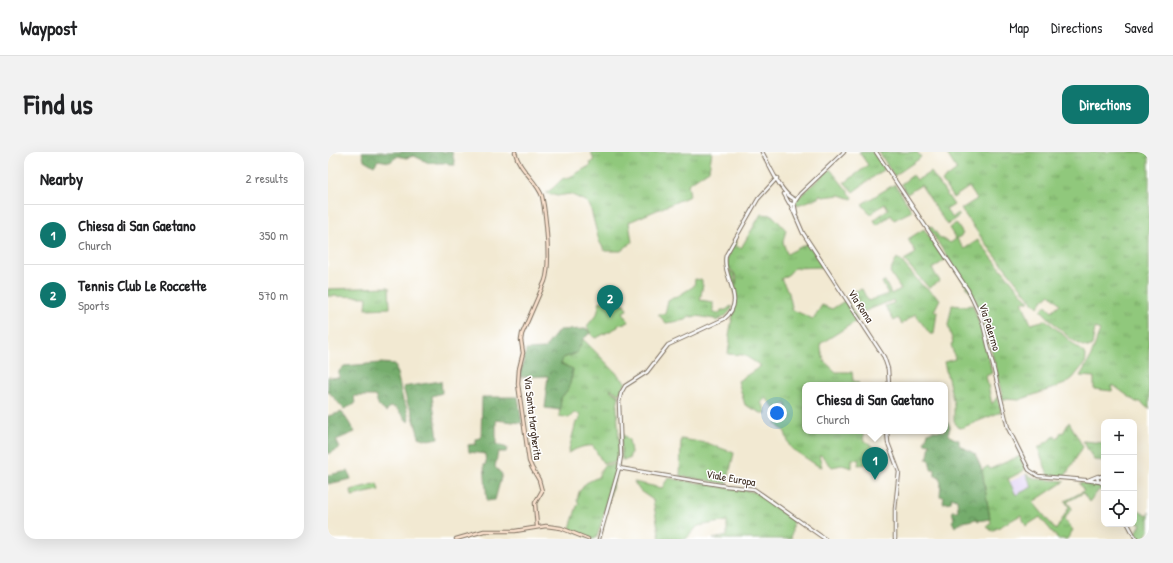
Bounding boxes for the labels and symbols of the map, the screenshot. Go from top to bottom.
pin: 2 [597,285,623,318]
street label: Via Roma [845,287,877,326]
street label: Via Palermo [976,302,1004,353]
street label: Via Santa Margherita [521,375,545,461]
your location [767,403,787,423]
pin: 1 [862,447,888,480]
street label: Viale Europa [705,467,757,489]

